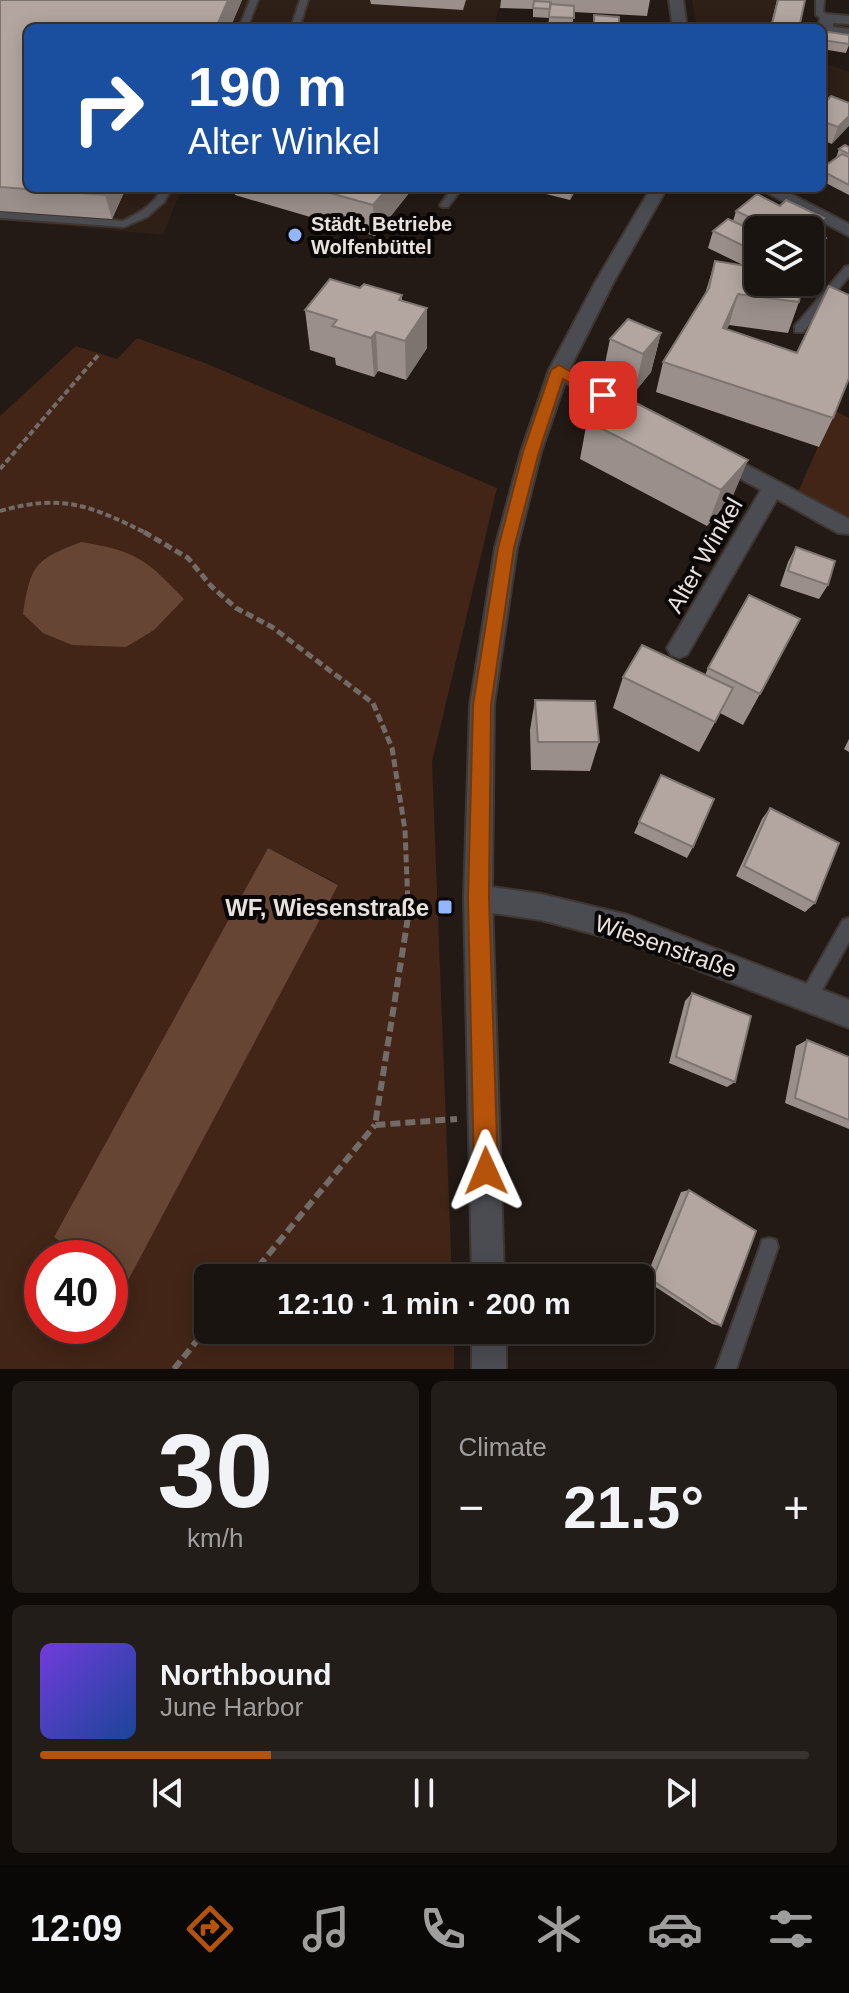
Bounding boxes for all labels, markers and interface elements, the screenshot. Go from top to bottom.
text: 190 m [188,55,347,118]
icon: right [56,56,160,160]
text: Alter Winkel [188,121,380,162]
place label: Städt. Betriebe Wolfenbüttel [311,213,452,258]
map controls [744,216,824,296]
button: layers [744,216,824,296]
marker: Städt. Betriebe Wolfenbüttel [286,226,304,244]
pin [569,361,637,429]
icon: arrive [581,373,625,417]
street label: Alter Winkel [660,493,748,617]
place label: WF, Wiesenstraße [225,894,429,921]
marker: WF, Wiesenstraße [436,898,454,916]
street label: Wiesenstraße [592,909,740,983]
position arrow [444,1129,528,1213]
speed limit sign: 40 [24,1240,128,1344]
text: 12:10 · 1 min · 200 m [277,1287,571,1320]
text: 30 [157,1413,273,1529]
text: Climate [459,1432,547,1462]
text: 21.5° [563,1474,704,1541]
text: − [459,1483,484,1532]
text: + [783,1483,809,1532]
text: km/h [187,1523,243,1553]
text: Northbound [160,1658,332,1691]
text: June Harbor [160,1692,303,1722]
icon: previous [146,1771,190,1815]
icon: pause [402,1771,446,1815]
icon: next [659,1771,703,1815]
icon: directions [182,1901,238,1957]
icon: music [298,1901,354,1957]
icon: phone [415,1901,471,1957]
icon: climate [531,1901,587,1957]
icon: car [647,1901,703,1957]
icon: filters [763,1901,819,1957]
text: 12:09 [30,1908,122,1949]

